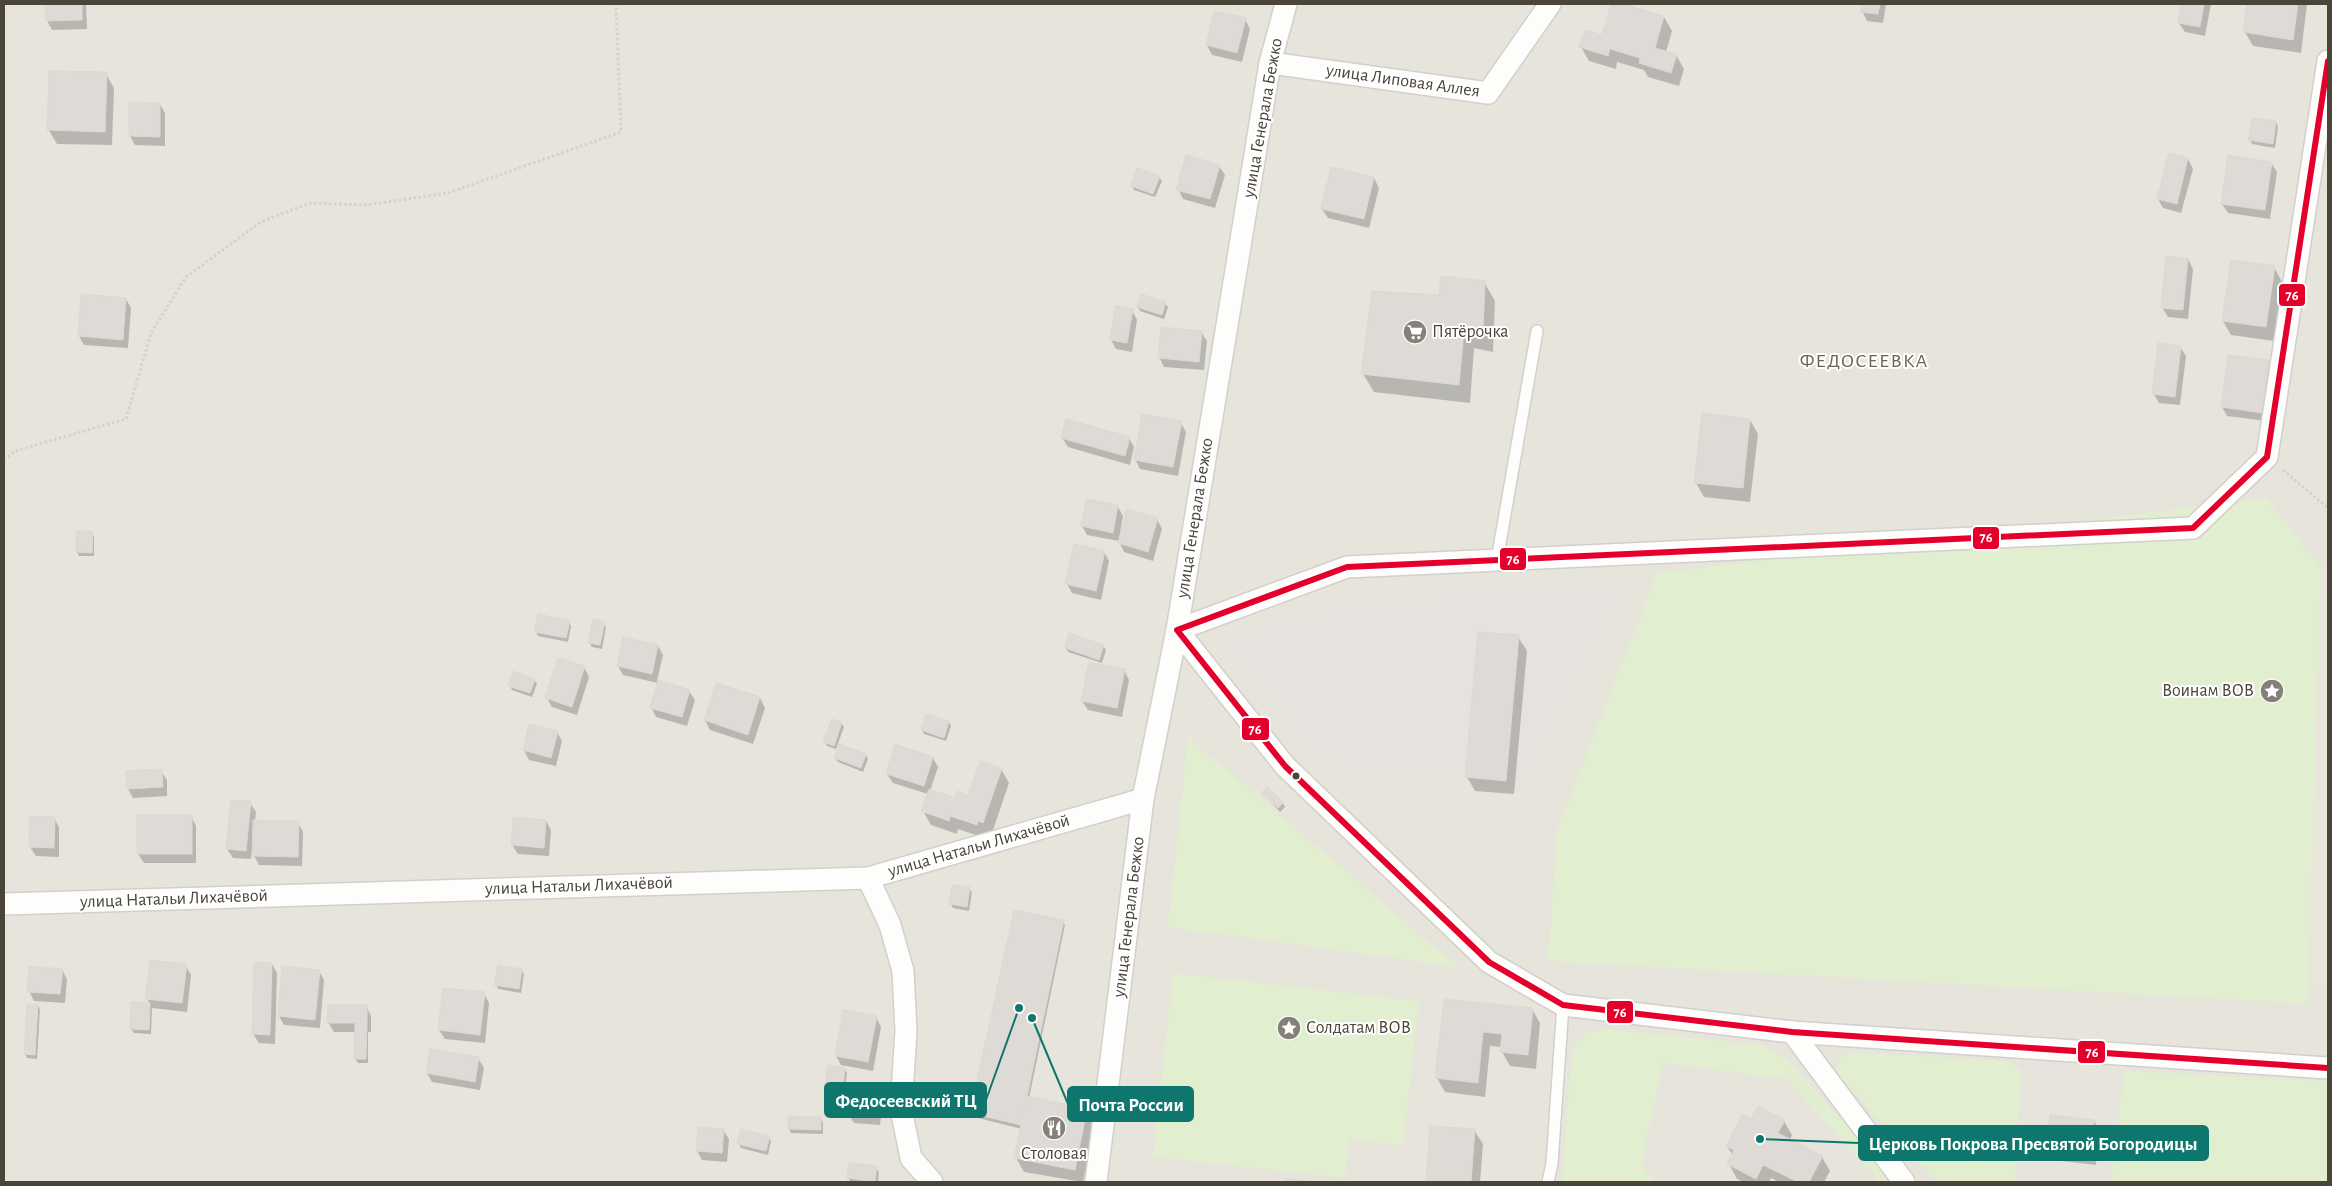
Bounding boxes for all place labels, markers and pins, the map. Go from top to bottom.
supermarket icon: Пятёрочка [1402,319,1428,345]
place label: Пятёрочка [1432,323,1509,341]
place icon: Воинам ВОВ [2259,678,2285,704]
place label: Воинам ВОВ [2162,682,2254,700]
unlabelled marker [1291,771,1301,781]
place icon: Солдатам ВОВ [1276,1015,1302,1041]
place label: Солдатам ВОВ [1306,1019,1411,1037]
callout: Федосеевский ТЦ [825,1083,986,1117]
callout: Почта России [1068,1087,1193,1121]
restaurant icon: Столовая [1041,1115,1067,1141]
callout: Церковь Покрова Пресвятой Богородицы [1859,1126,2208,1160]
place label: Столовая [1021,1145,1087,1163]

